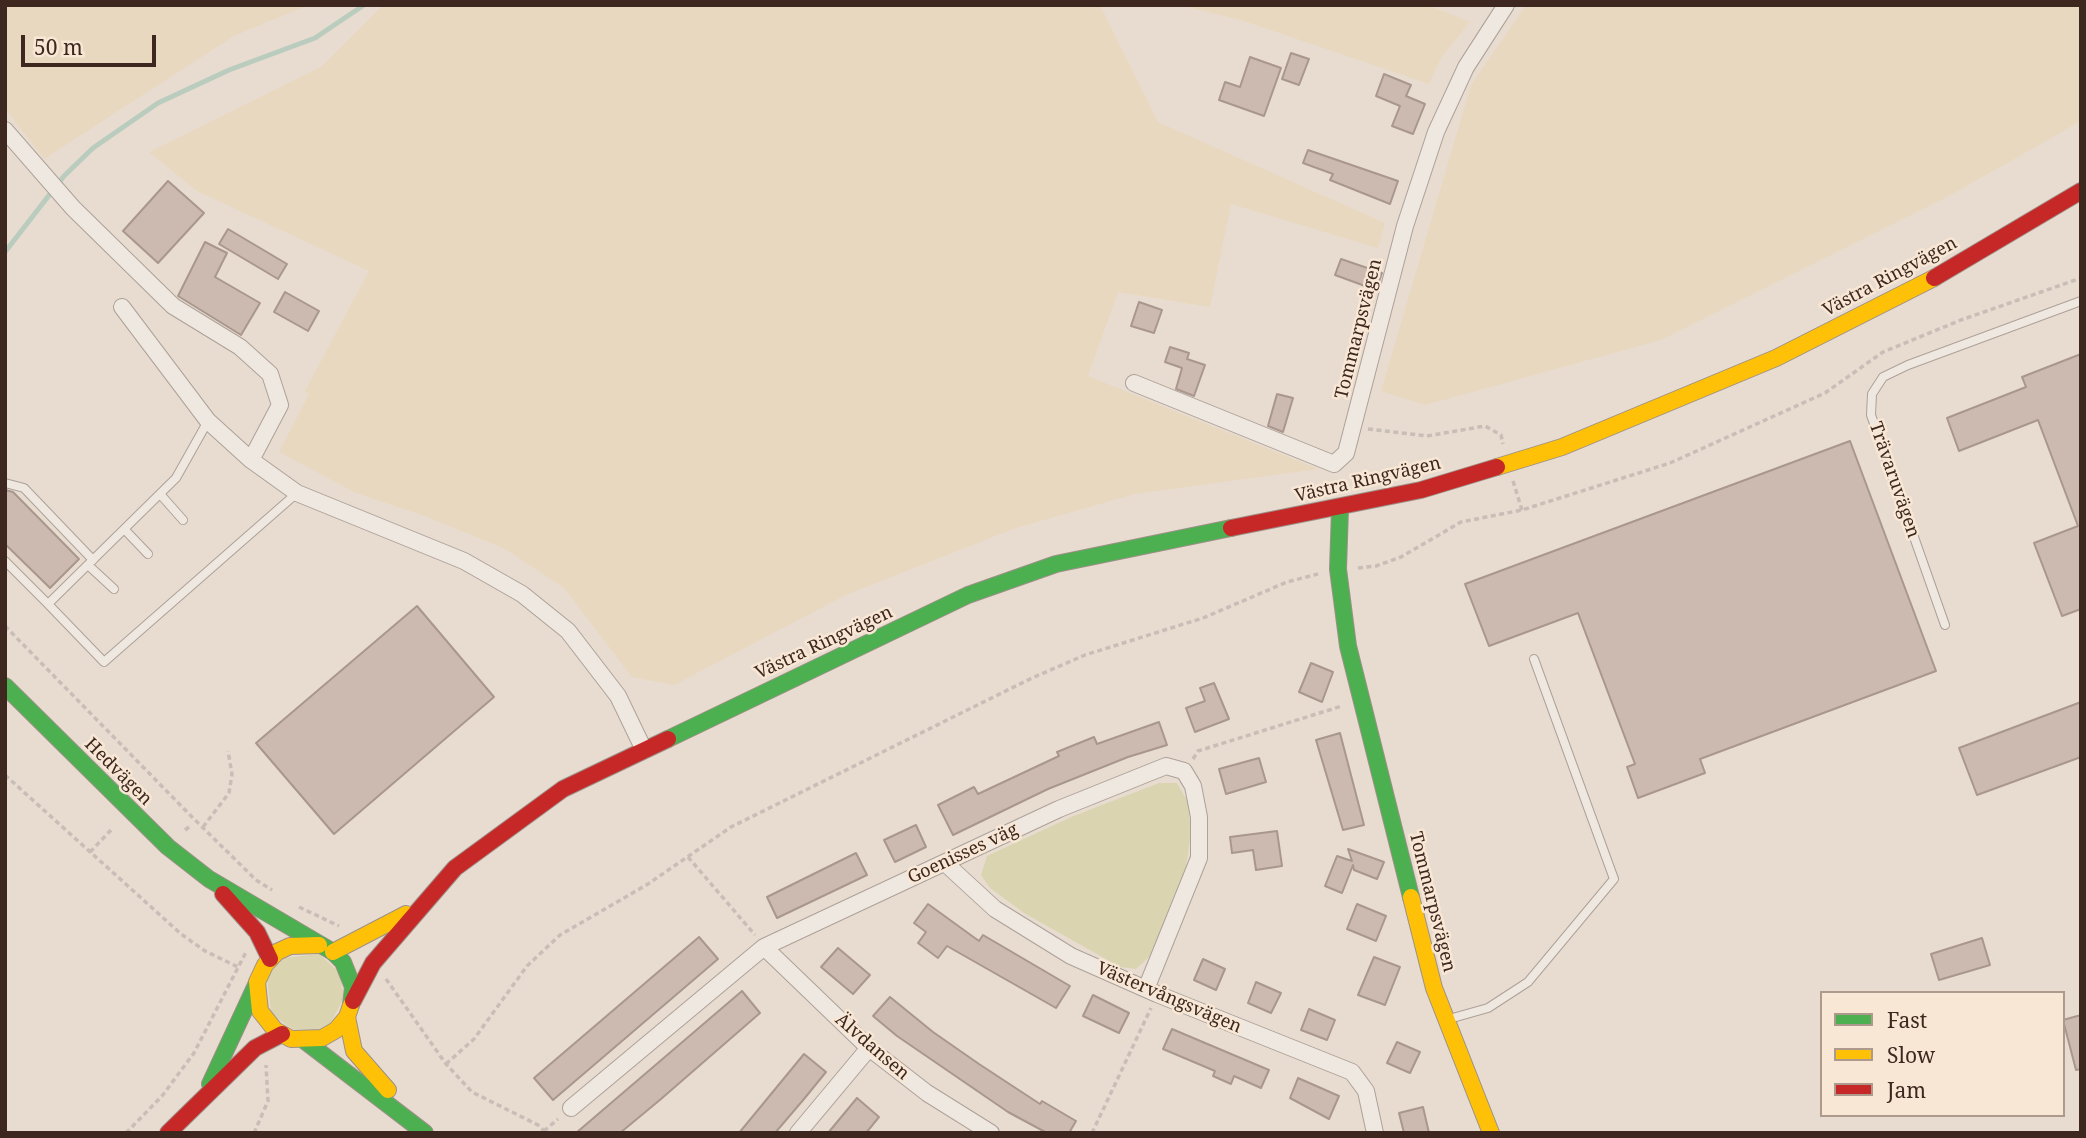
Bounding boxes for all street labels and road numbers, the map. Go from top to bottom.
street label: Västra Ringvägen [1819,233,1961,321]
street label: Tommarpsvägen [1331,257,1387,401]
street label: Trävaruvägen [1864,419,1924,541]
street label: Västra Ringvägen [1293,453,1443,507]
street label: Västra Ringvägen [752,602,896,684]
street label: Hedvägen [80,734,156,810]
street label: Goenisses väg [904,819,1022,889]
street label: Tommarpsvägen [1404,830,1460,974]
street label: Västervångsvägen [1093,958,1245,1038]
street label: Älvdansen [831,1009,913,1085]

